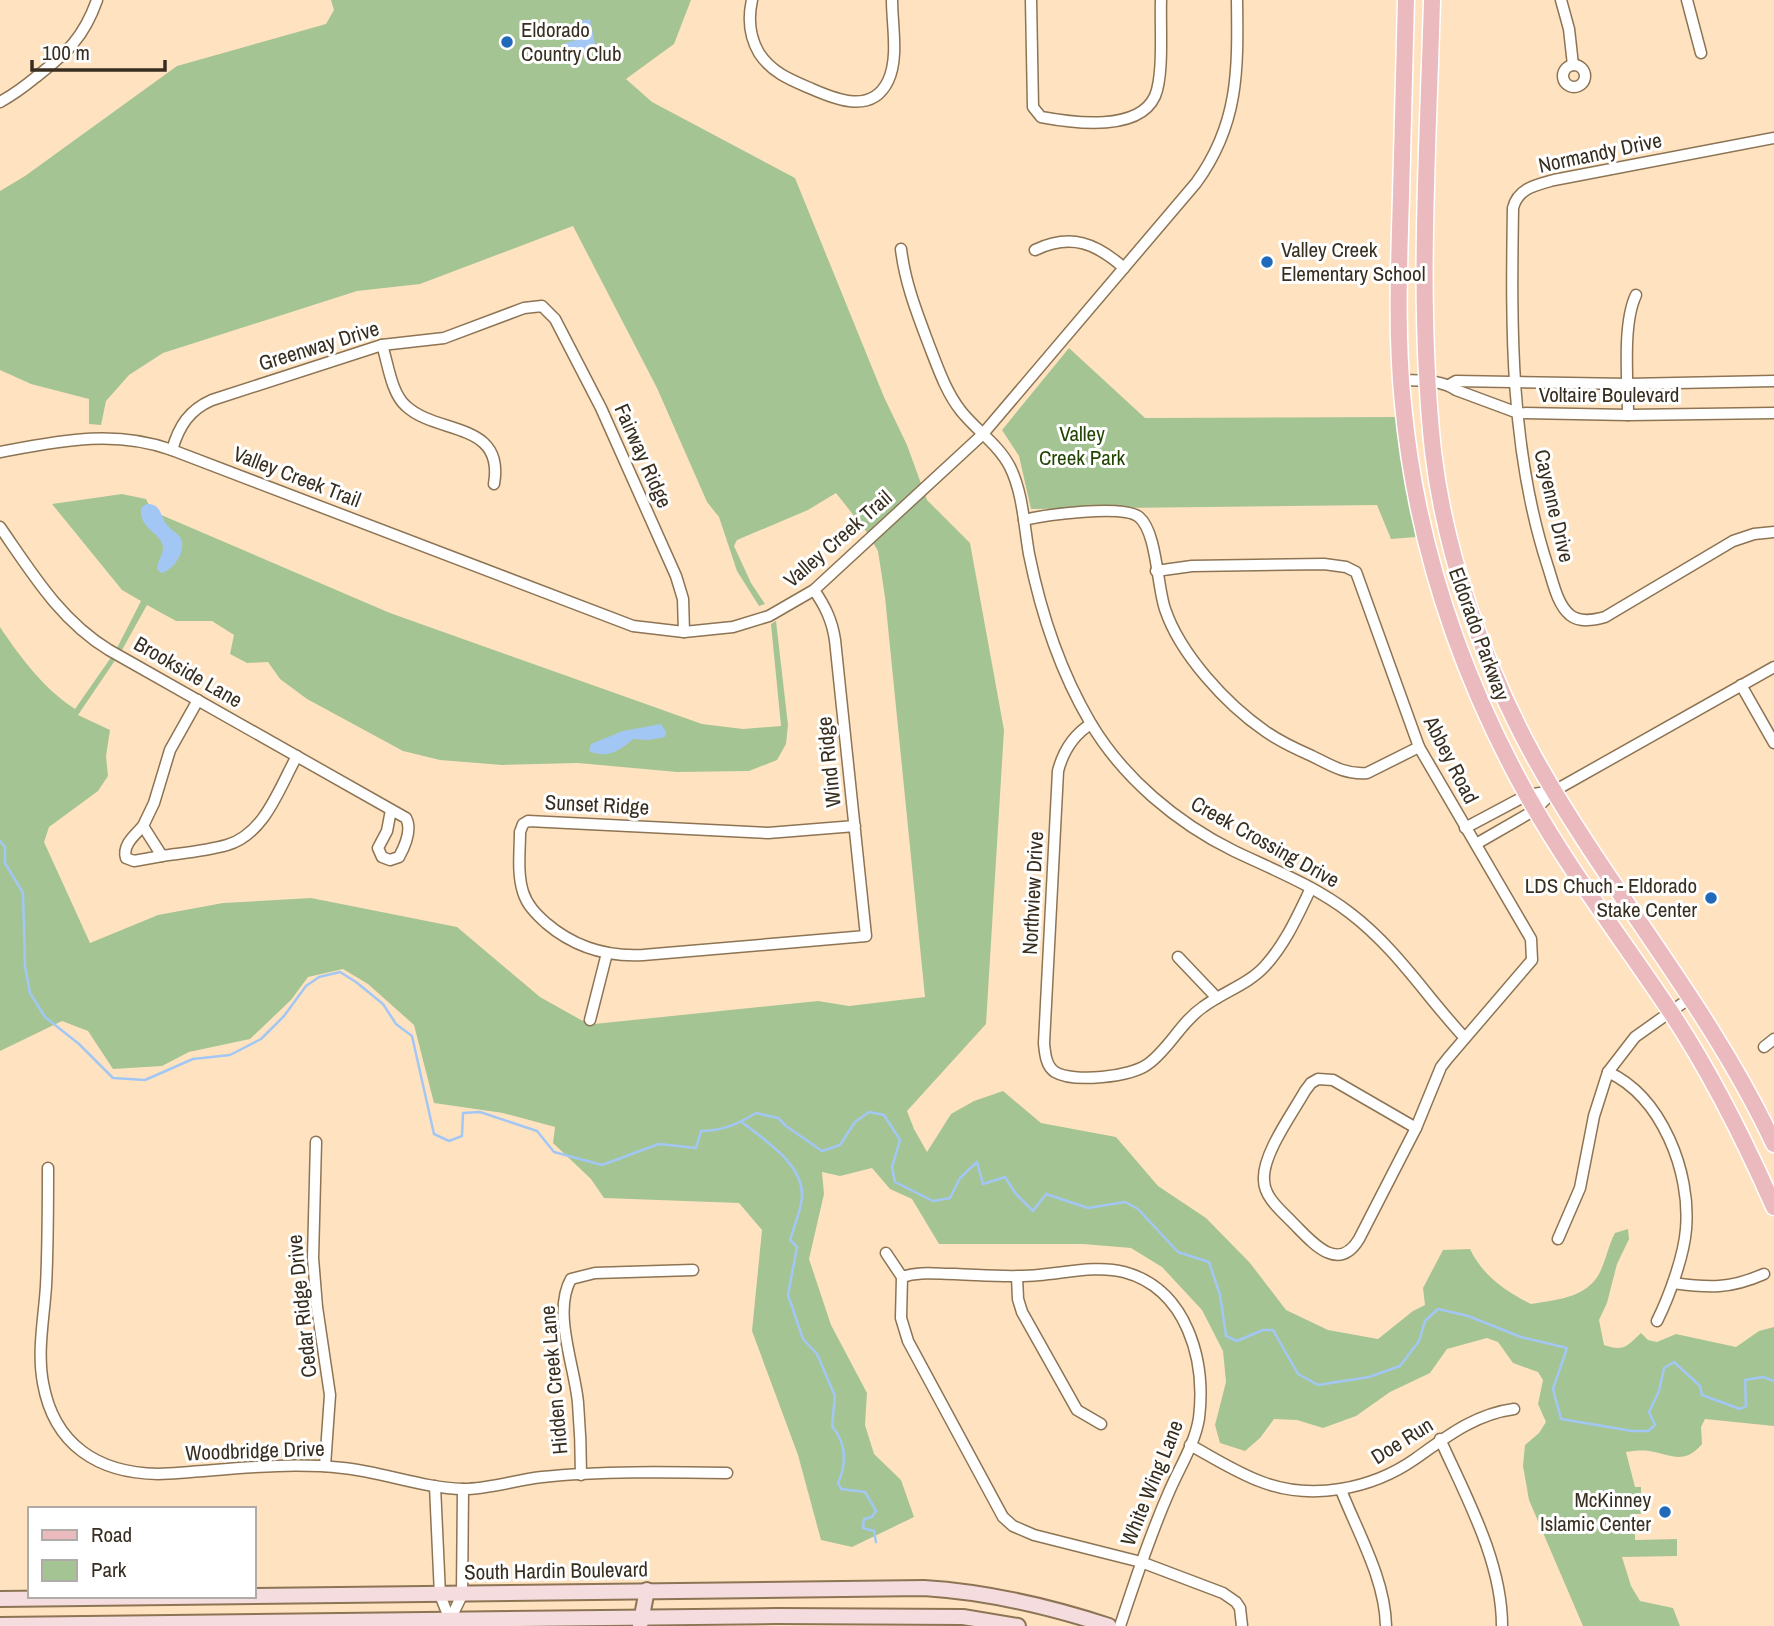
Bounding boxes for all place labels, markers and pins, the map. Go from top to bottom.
place label: Eldorado Country Club [521,15,622,68]
marker: Eldorado Country Club [499,34,515,50]
place label: Valley Creek Elementary School [1281,235,1426,288]
marker: Valley Creek Elementary School [1259,254,1275,270]
place label: LDS Chuch - Eldorado Stake Center [1525,871,1697,924]
marker: LDS Chuch - Eldorado Stake Center [1703,890,1719,906]
place label: McKinney Islamic Center [1540,1485,1651,1538]
marker: McKinney Islamic Center [1657,1504,1673,1520]

